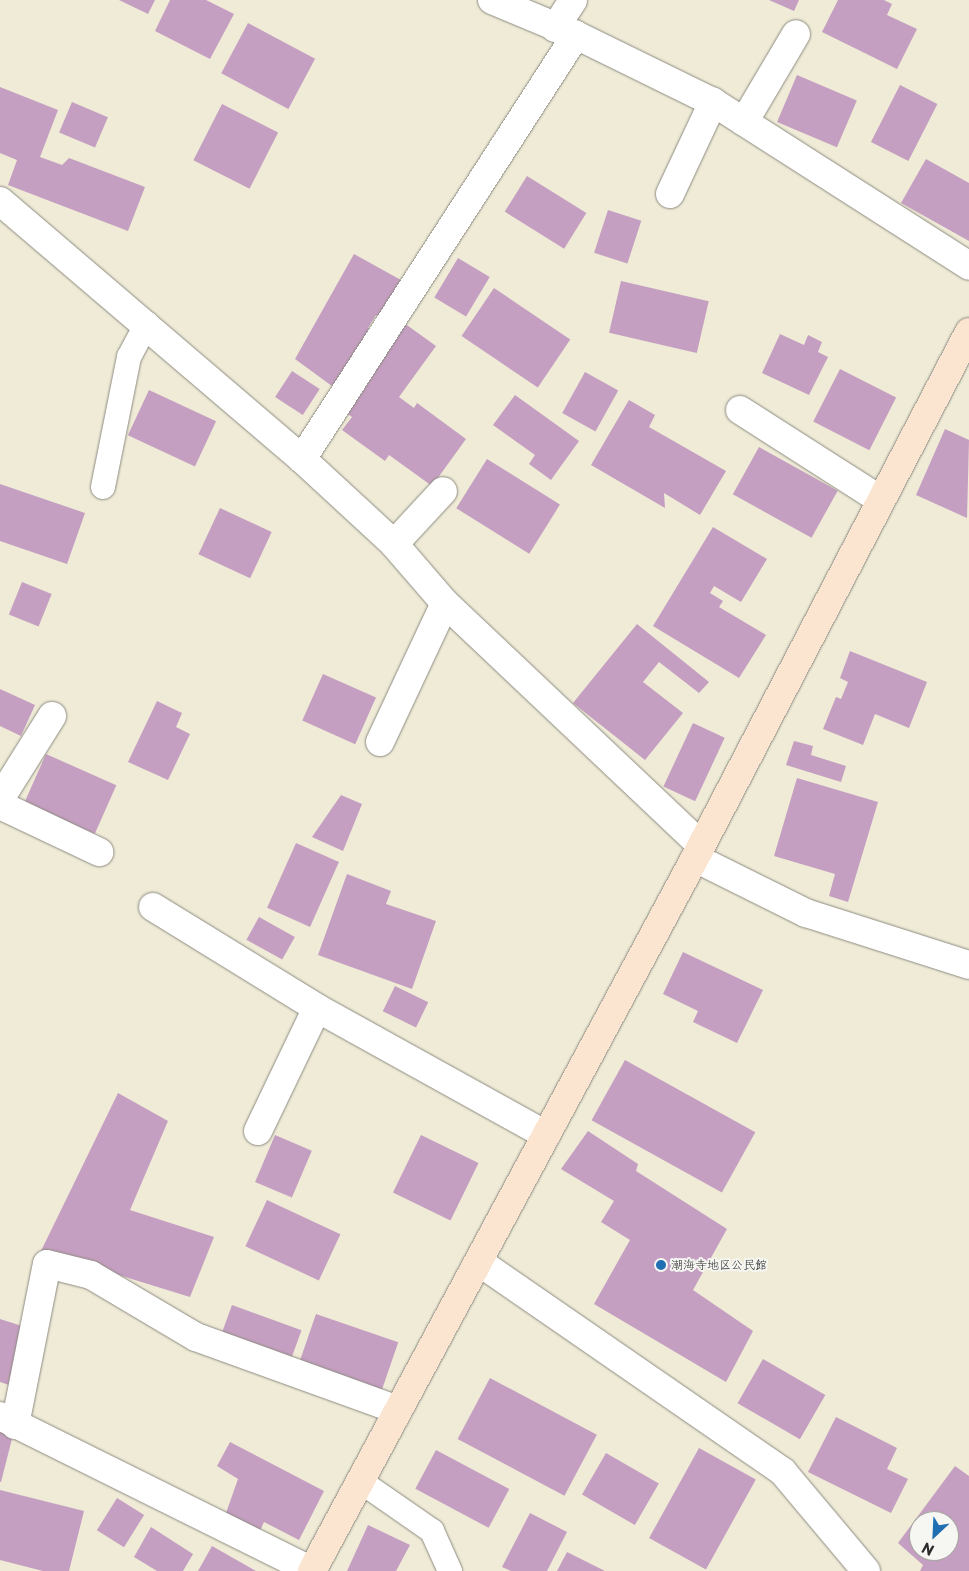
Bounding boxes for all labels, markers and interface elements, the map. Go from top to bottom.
place label: 潮海寺地区公民館 [671,1258,767,1272]
marker: 潮海寺地区公民館 [655,1259,667,1271]
north arrow [909,1511,959,1561]
text: N [918,1537,937,1561]

